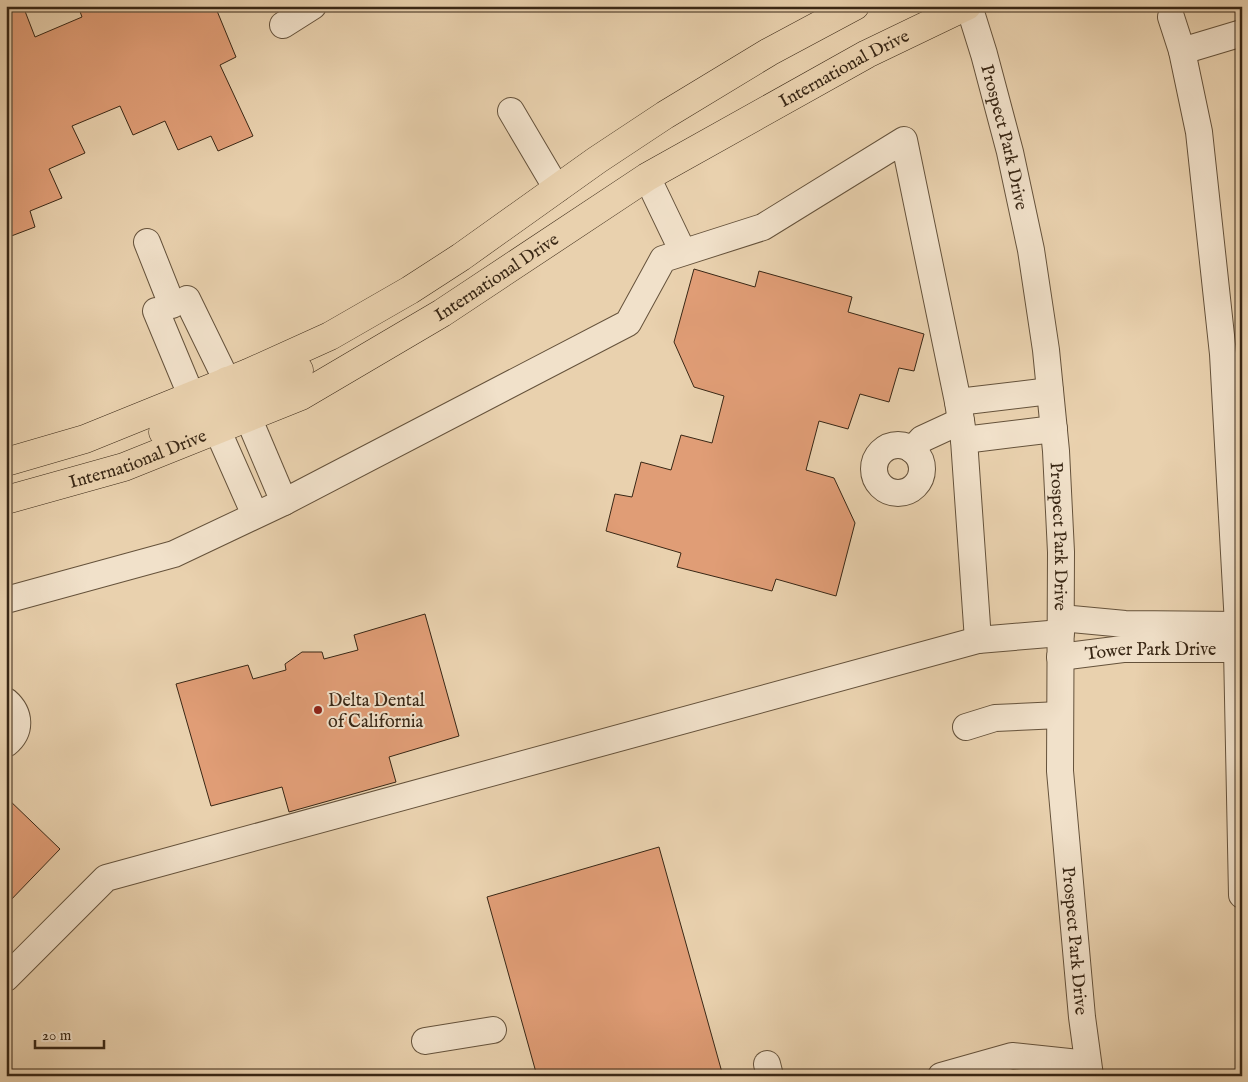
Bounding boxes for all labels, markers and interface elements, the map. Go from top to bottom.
street label: International Drive [776,25,913,114]
street label: Prospect Park Drive [974,62,1032,212]
street label: International Drive [431,229,564,328]
street label: International Drive [67,425,210,495]
street label: Prospect Park Drive [1044,461,1071,611]
street label: Tower Park Drive [1084,639,1216,667]
place label: Delta Dental of California [328,690,425,734]
marker: Delta Dental of California [312,704,324,716]
street label: Prospect Park Drive [1056,866,1092,1016]
scale bar [35,1017,104,1049]
text: 20 m [42,1026,72,1045]

